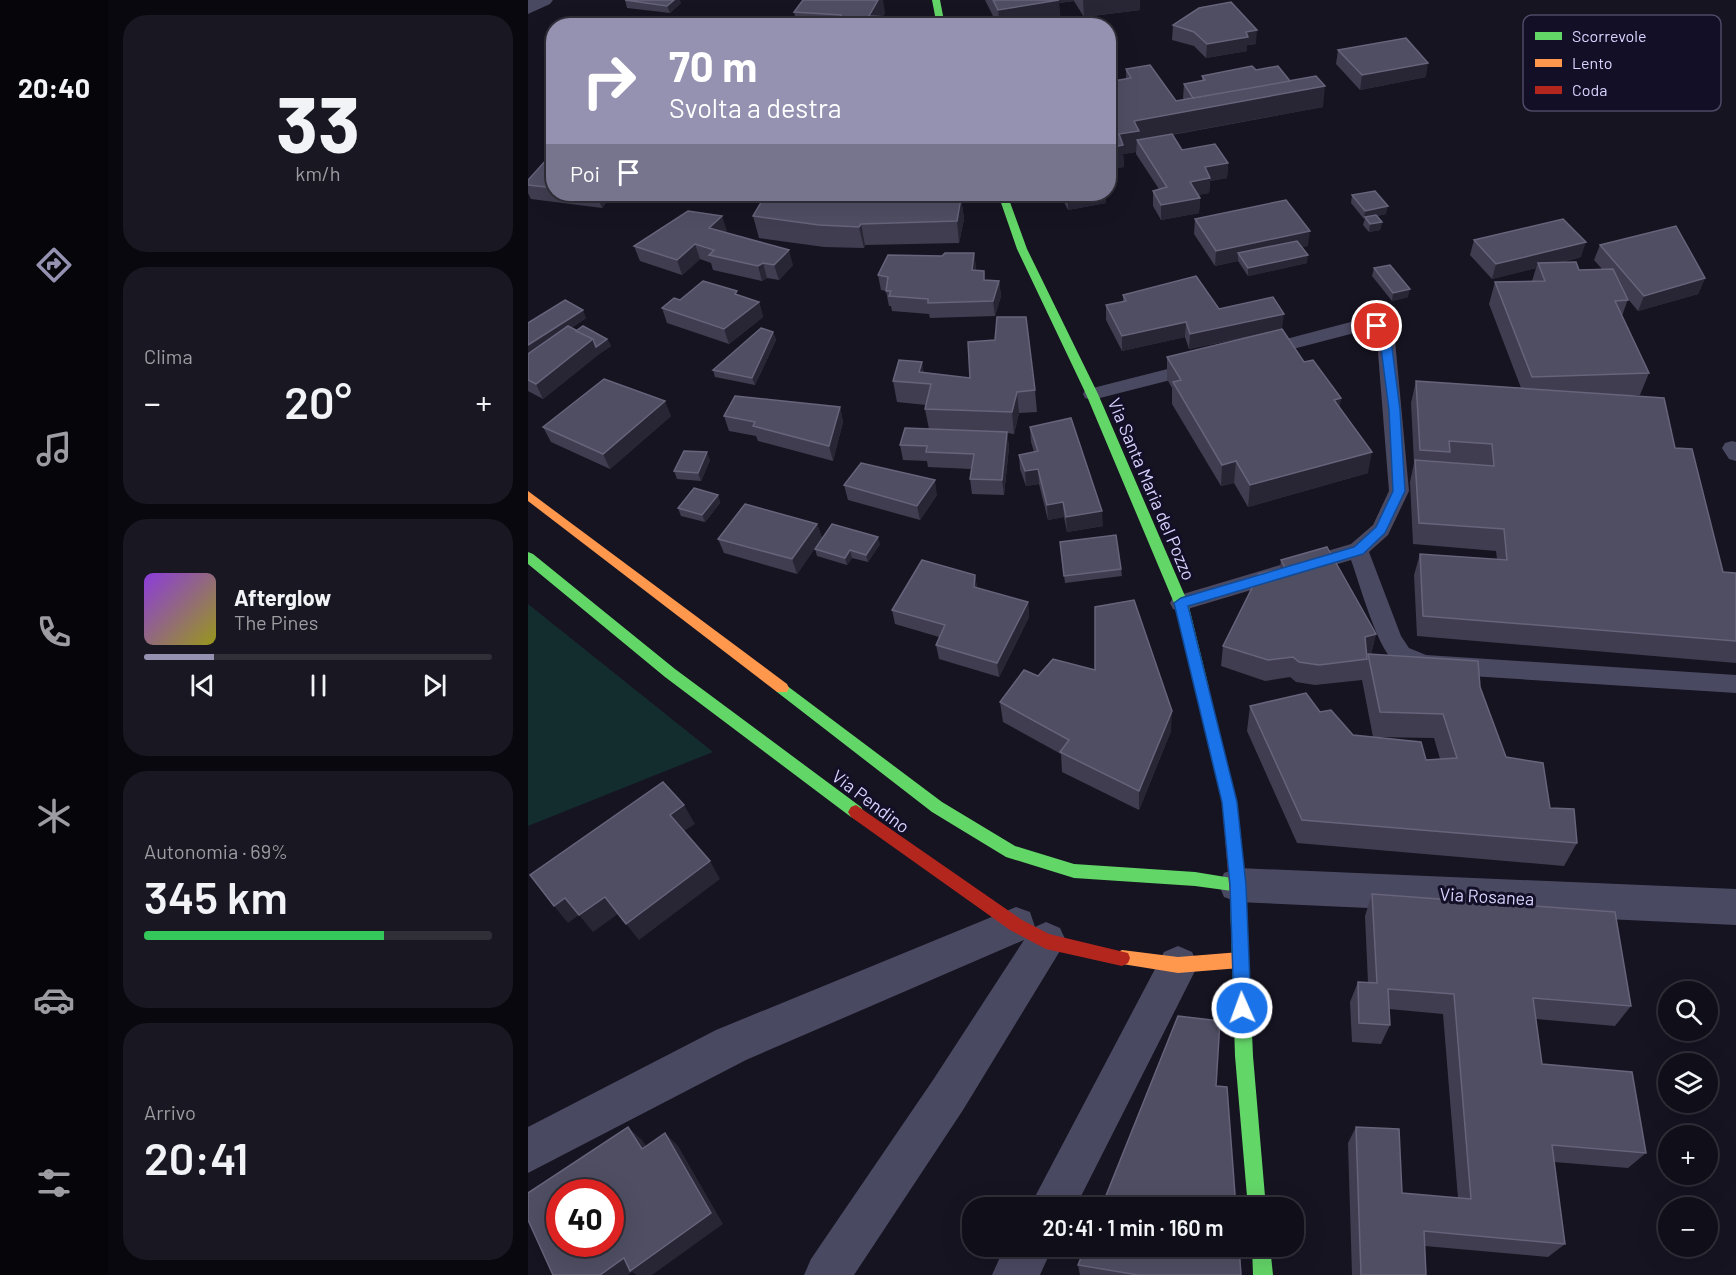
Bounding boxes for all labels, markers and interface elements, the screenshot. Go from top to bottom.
legend [1523,15,1721,111]
text: Scorrevole [1572,26,1646,45]
text: 70 m [669,40,757,90]
icon: right [570,42,648,120]
text: Lento [1572,53,1613,72]
text: 20:40 [18,71,90,103]
text: 33 [276,75,360,169]
text: Coda [1572,80,1607,99]
text: Svolta a destra [669,91,842,123]
icon: arrive [612,156,645,189]
text: Poi [570,160,600,186]
text: km/h [295,161,341,185]
icon: directions [33,244,75,286]
pin [1351,300,1402,351]
icon: arrive [1360,309,1393,342]
text: Clima [144,344,193,368]
text: 20° [284,374,352,428]
text: − [144,382,161,422]
text: + [476,382,492,422]
street label: Via Santa Maria del Pozzo [1104,395,1200,583]
icon: music [33,428,75,470]
text: Afterglow [234,584,331,610]
text: The Pines [234,610,318,634]
icon: phone [33,611,75,653]
icon: previous [186,669,219,702]
icon: pause [302,669,335,702]
icon: next [418,669,451,702]
street label: Via Pendino [828,765,914,837]
icon: climate [33,795,75,837]
text: Autonomia · 69% [144,839,288,863]
text: 345 km [144,869,288,923]
street label: Via Rosanea [1439,883,1535,909]
position arrow [1210,976,1274,1040]
icon: car [33,979,75,1021]
map controls [1658,981,1718,1257]
button: search [1658,981,1718,1041]
button: layers [1658,1053,1718,1113]
text: Arrivo [144,1100,196,1124]
button: + [1658,1125,1718,1185]
text: 20:41 [144,1130,248,1184]
icon: filters [33,1162,75,1204]
speed limit sign: 40 [546,1179,624,1257]
button: − [1658,1197,1718,1257]
text: 20:41 · 1 min · 160 m [1042,1214,1224,1240]

